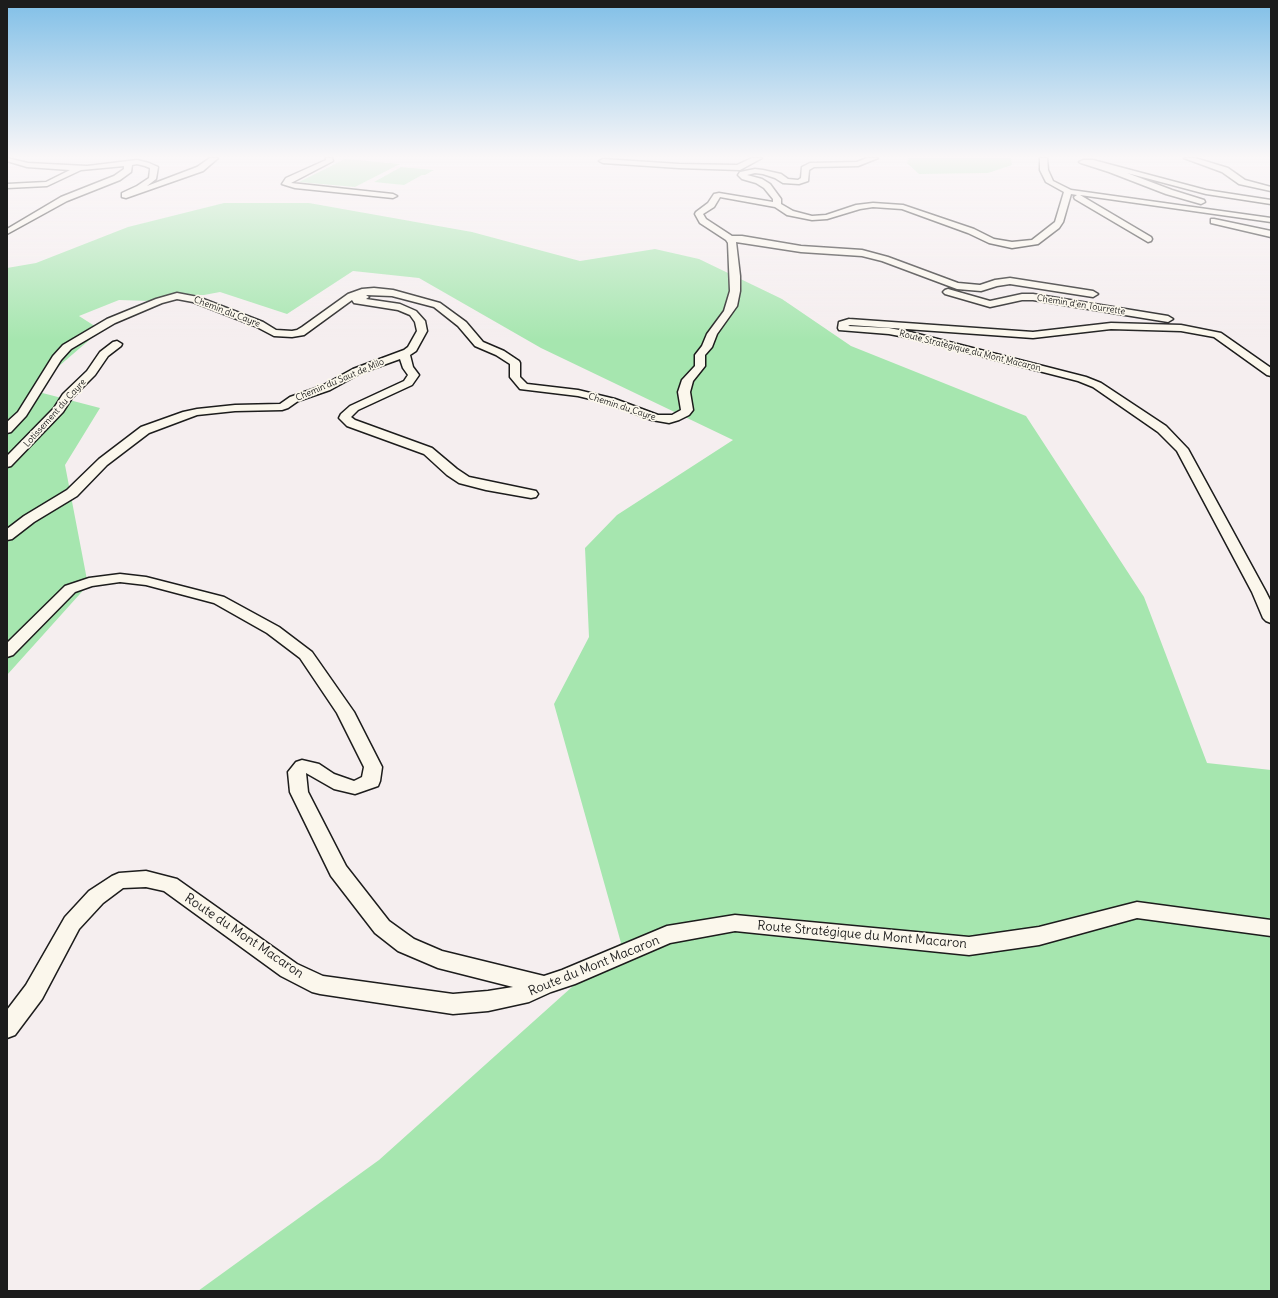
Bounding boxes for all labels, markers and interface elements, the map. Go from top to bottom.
street label: Chemin d'en Tourrette [1036,293,1126,317]
street label: Chemin du Cayre [192,294,262,330]
street label: Route Stratégique du Mont Macaron [898,328,1042,374]
street label: Chemin du Saut de Milo [294,356,386,404]
street label: Lotissement du Cayre [22,377,88,449]
street label: Chemin du Cayre [587,391,657,423]
street label: Route du Mont Macaron [182,890,306,982]
street label: Route Stratégique du Mont Macaron [757,918,967,952]
street label: Route du Mont Macaron [526,933,662,999]

